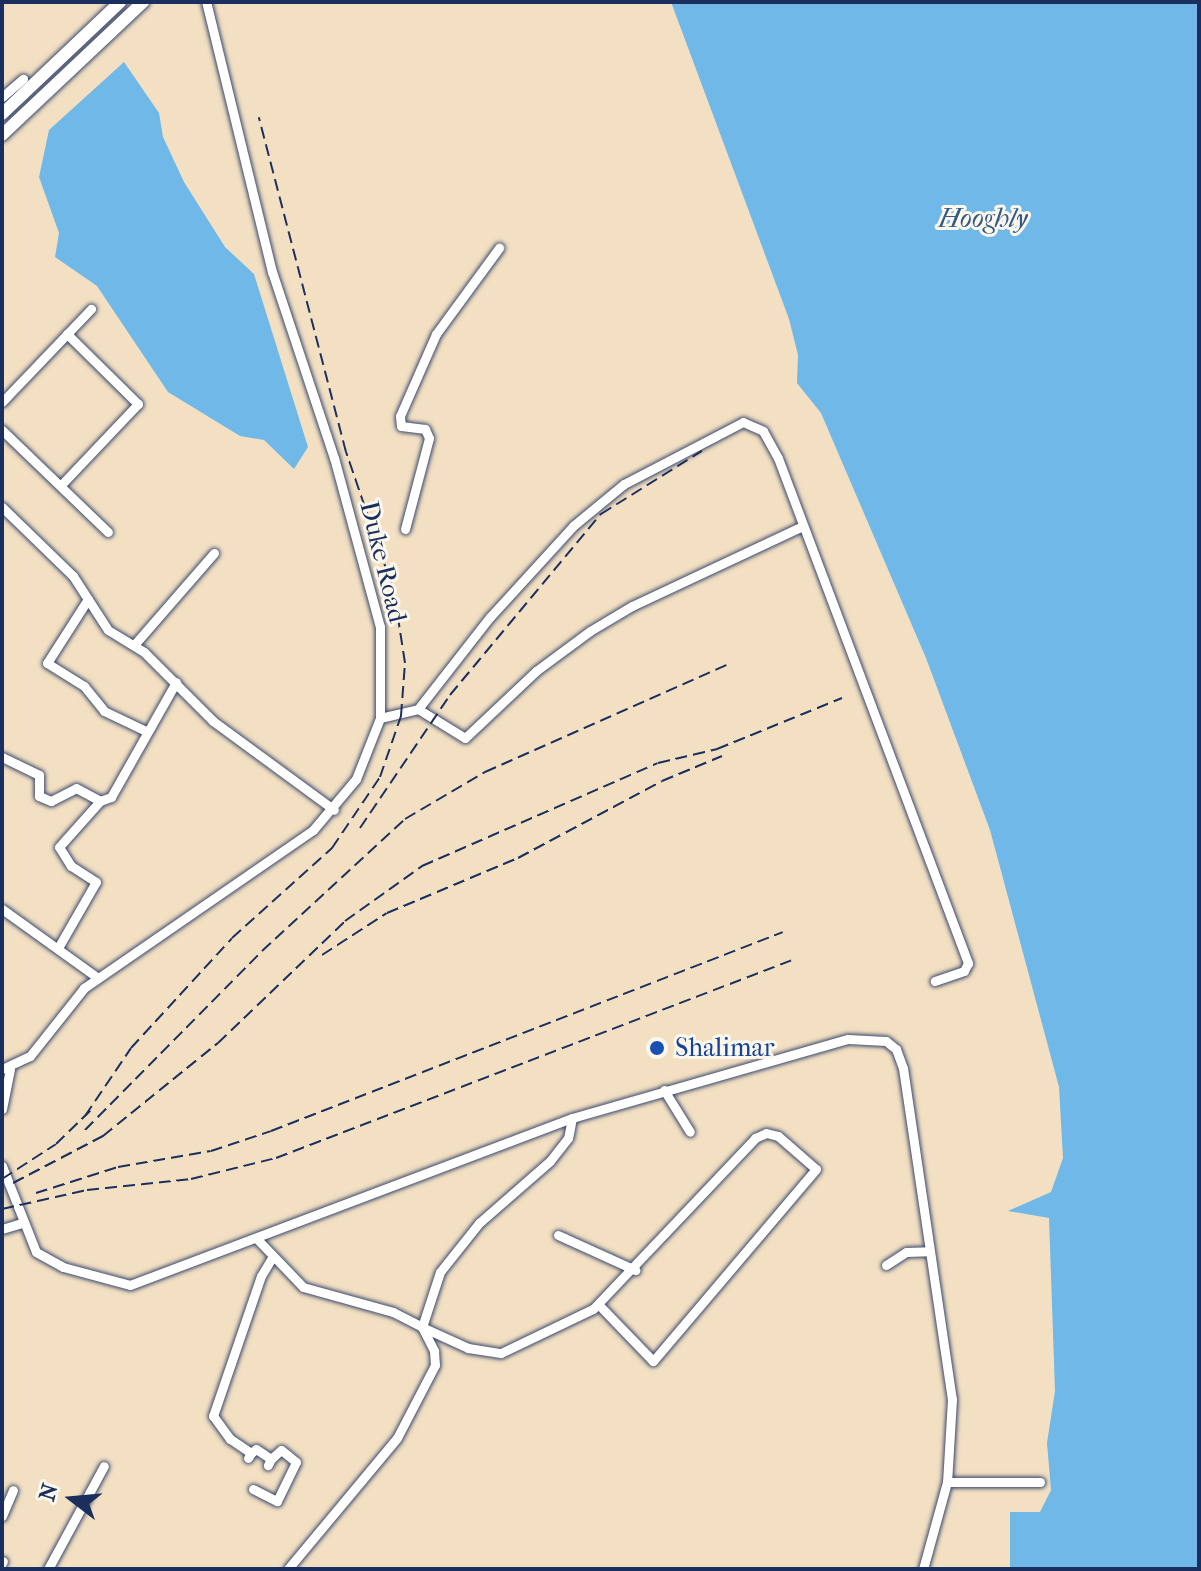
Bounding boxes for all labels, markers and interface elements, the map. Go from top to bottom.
water label: Hooghly [939,201,1027,235]
street label: Duke Road [353,498,413,626]
place label: Shalimar [675,1032,775,1064]
marker: Shalimar [646,1037,668,1059]
north arrow [32,1459,112,1539]
text: N [34,1481,64,1504]

